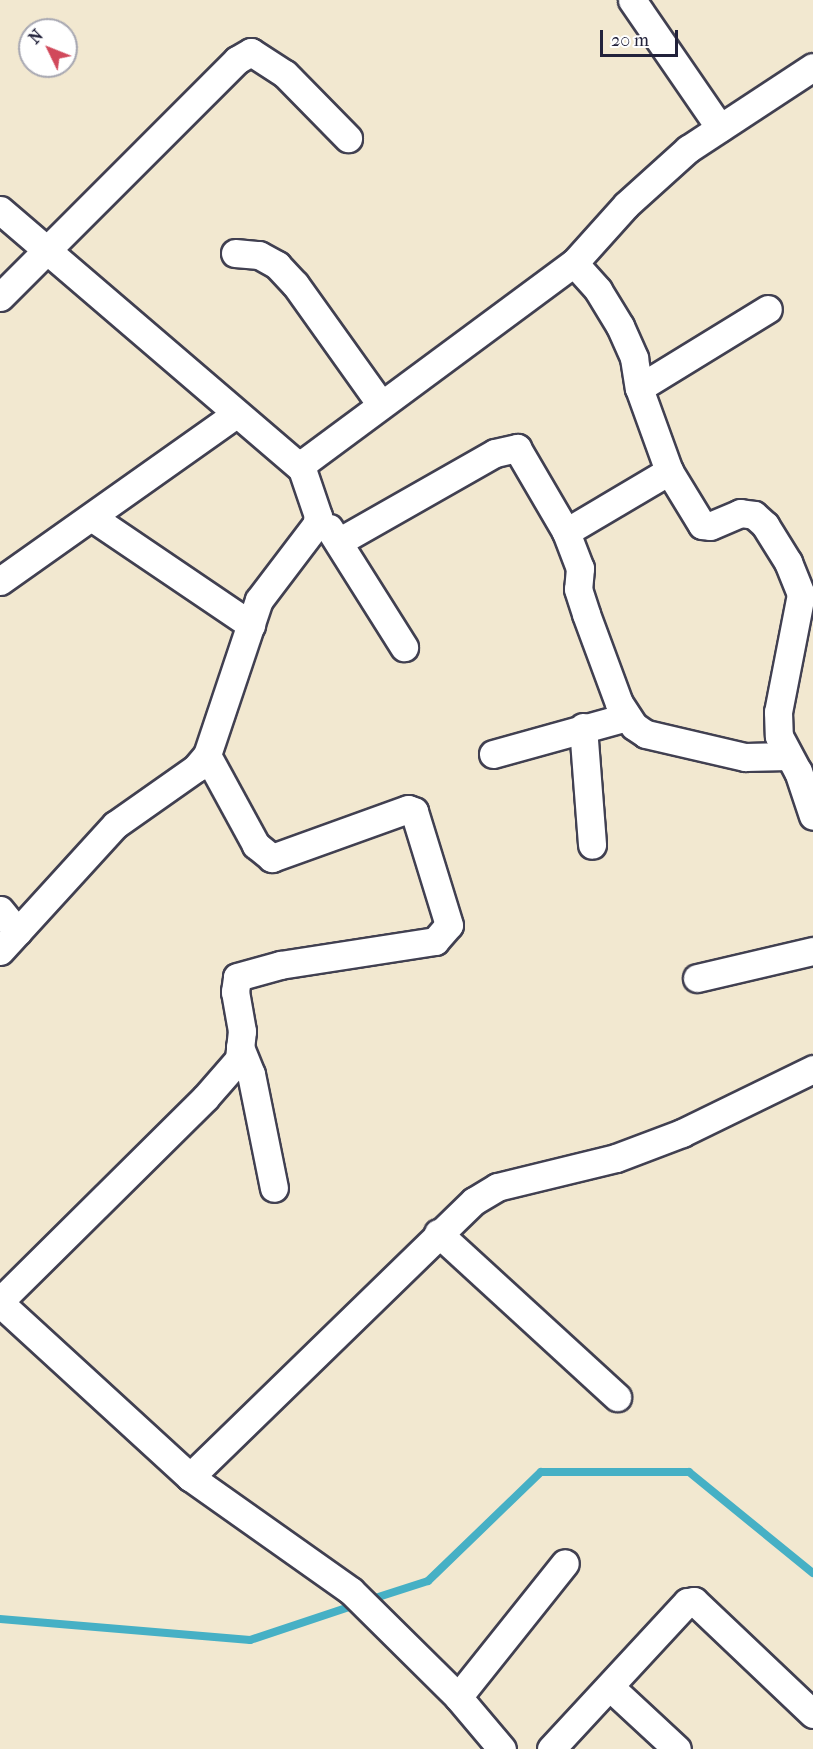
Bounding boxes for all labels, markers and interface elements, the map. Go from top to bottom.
north arrow [18,18,78,78]
scale bar [603,18,681,56]
text: N [25,26,47,48]
text: 20 m [611,30,649,51]

